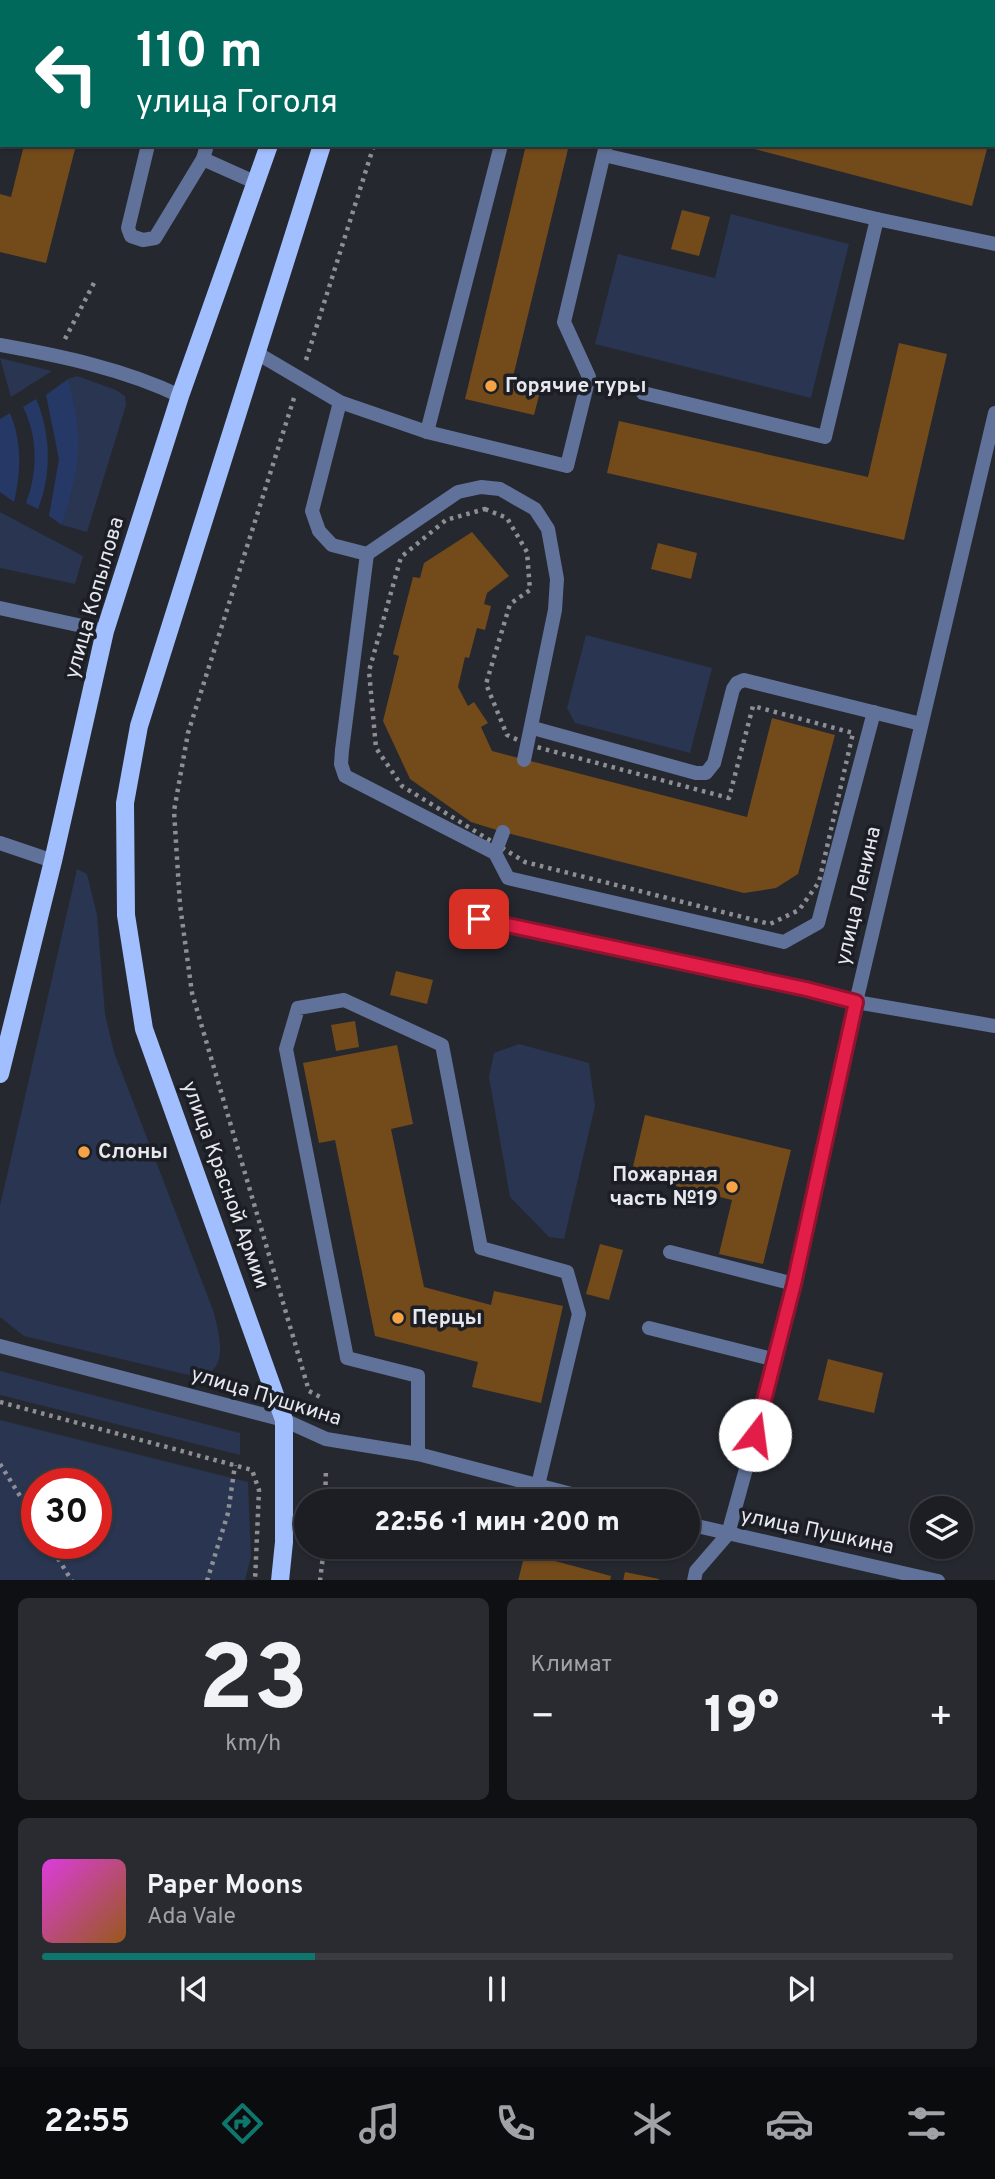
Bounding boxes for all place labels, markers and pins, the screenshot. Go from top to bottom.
place label: Горячие туры [505,373,647,400]
marker: Горячие туры [483,378,499,394]
pin [449,889,509,949]
place label: Слоны [98,1139,168,1166]
marker: Слоны [76,1144,92,1160]
place label: Пожарная часть №19 [609,1162,718,1213]
marker: Пожарная часть №19 [724,1179,740,1195]
place label: Перцы [412,1305,482,1332]
marker: Перцы [390,1310,406,1326]

